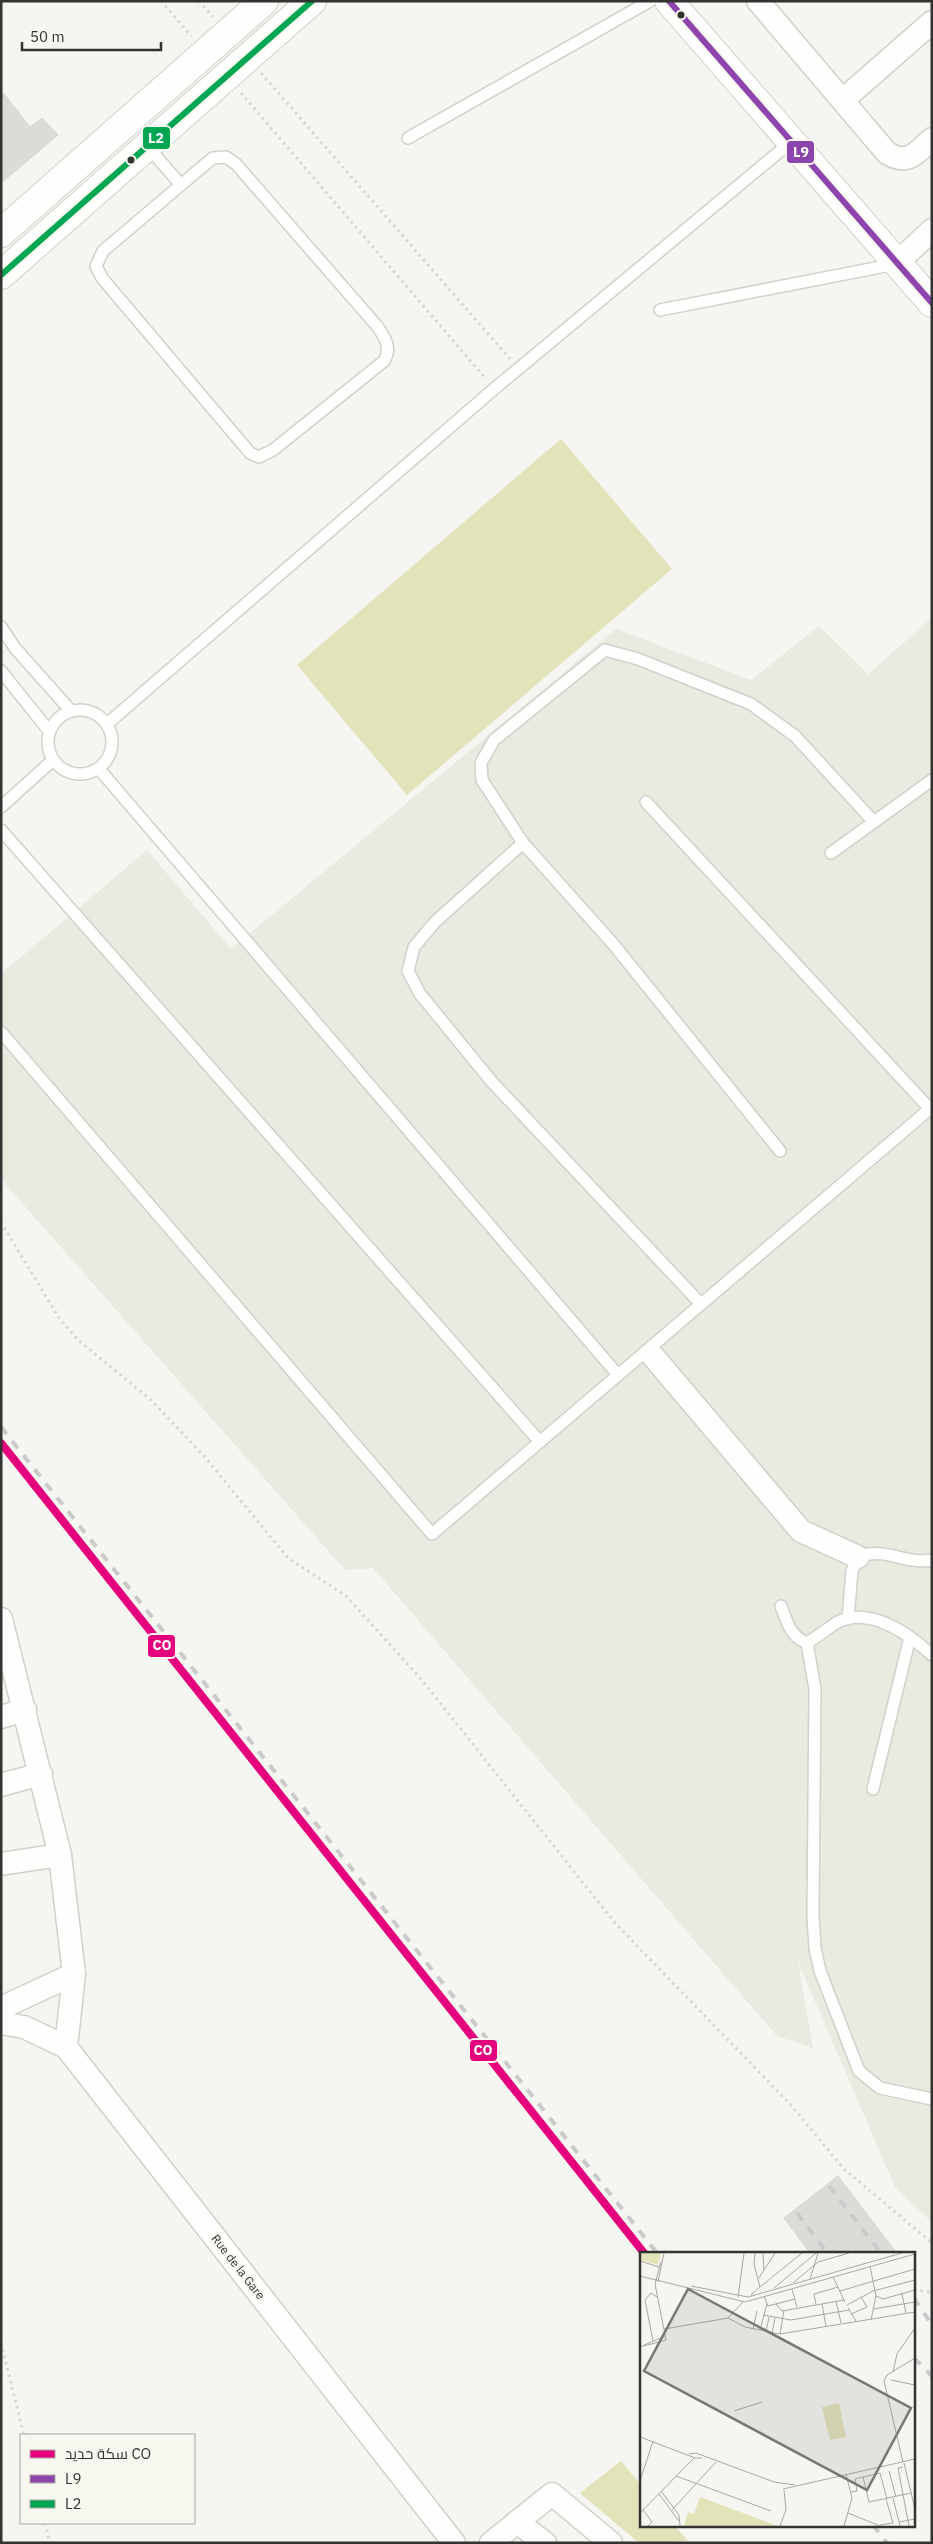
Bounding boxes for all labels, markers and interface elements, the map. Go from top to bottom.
unlabelled marker [676,10,686,20]
scale bar [22,20,161,52]
text: 50 m [30,27,65,46]
line badge: L2 [142,126,171,150]
text: L2 [148,129,164,147]
line badge: L9 [786,140,815,164]
text: L9 [793,143,809,161]
unlabelled marker [126,155,136,165]
line badge: CO [147,1634,176,1658]
text: CO [153,1636,171,1654]
line badge: CO [469,2039,498,2062]
text: CO [474,2041,492,2059]
street label: Rue de la Gare [208,2231,269,2303]
inset map [640,2252,916,2526]
legend [20,2434,195,2524]
text: سكة حديد CO [65,2444,151,2463]
text: L9 [65,2469,82,2488]
text: L2 [65,2494,82,2513]

